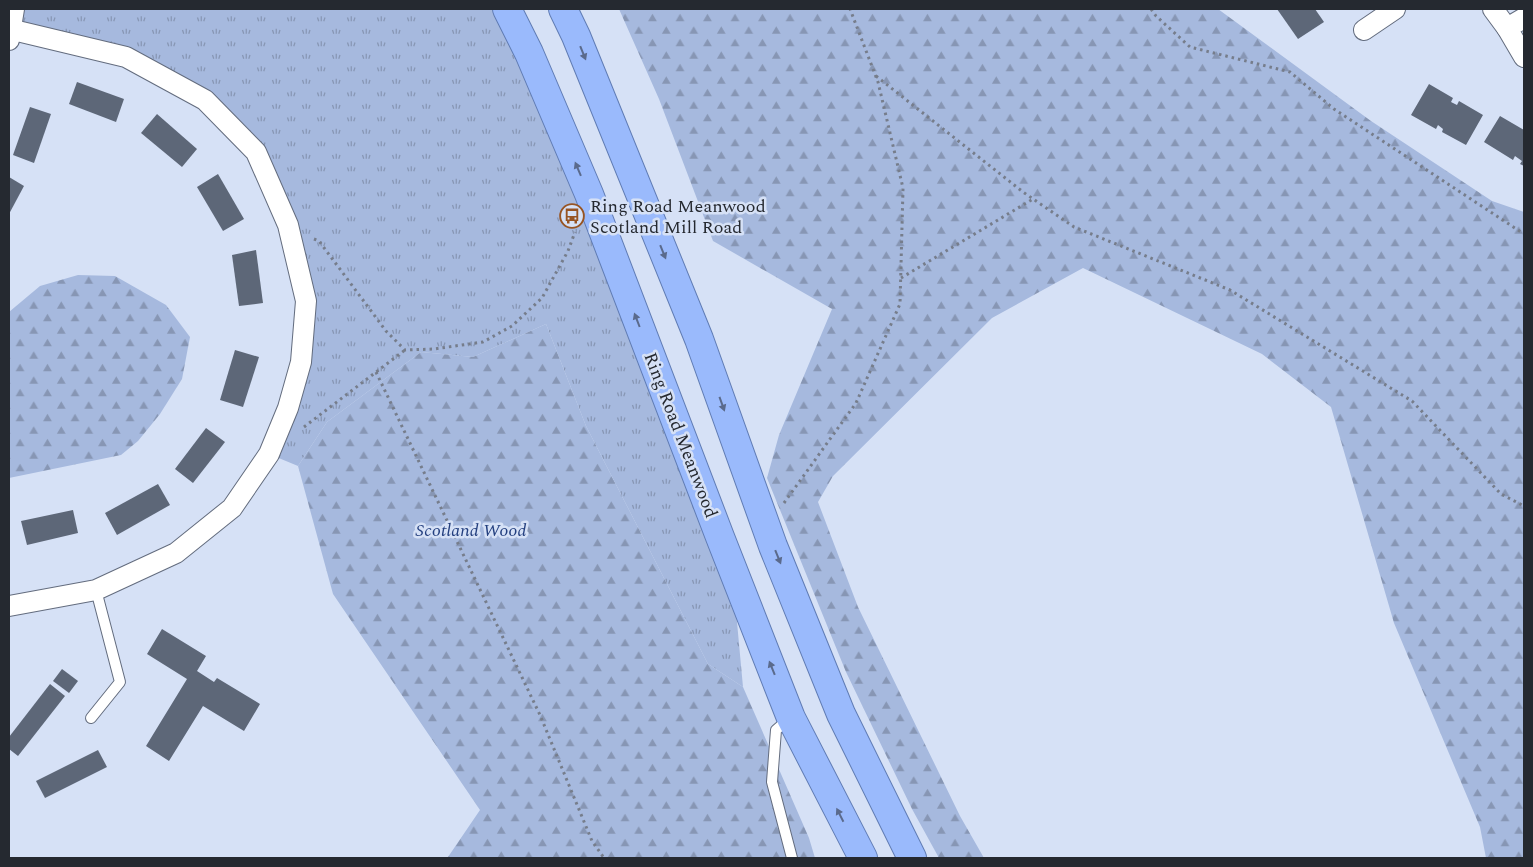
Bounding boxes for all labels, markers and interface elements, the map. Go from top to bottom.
one-way arrow [579,46,587,61]
one-way arrow [574,162,582,176]
place label: Ring Road Meanwood Scotland Mill Road [590,193,766,241]
bus stop icon: Ring Road Meanwood Scotland Mill Road [559,203,585,229]
one-way arrow [660,245,668,260]
one-way arrow [633,313,641,327]
street label: Ring Road Meanwood [636,348,725,522]
one-way arrow [718,397,726,412]
park label: Scotland Wood [415,517,527,544]
one-way arrow [774,550,782,564]
one-way arrow [767,661,775,675]
one-way arrow [836,808,844,822]

